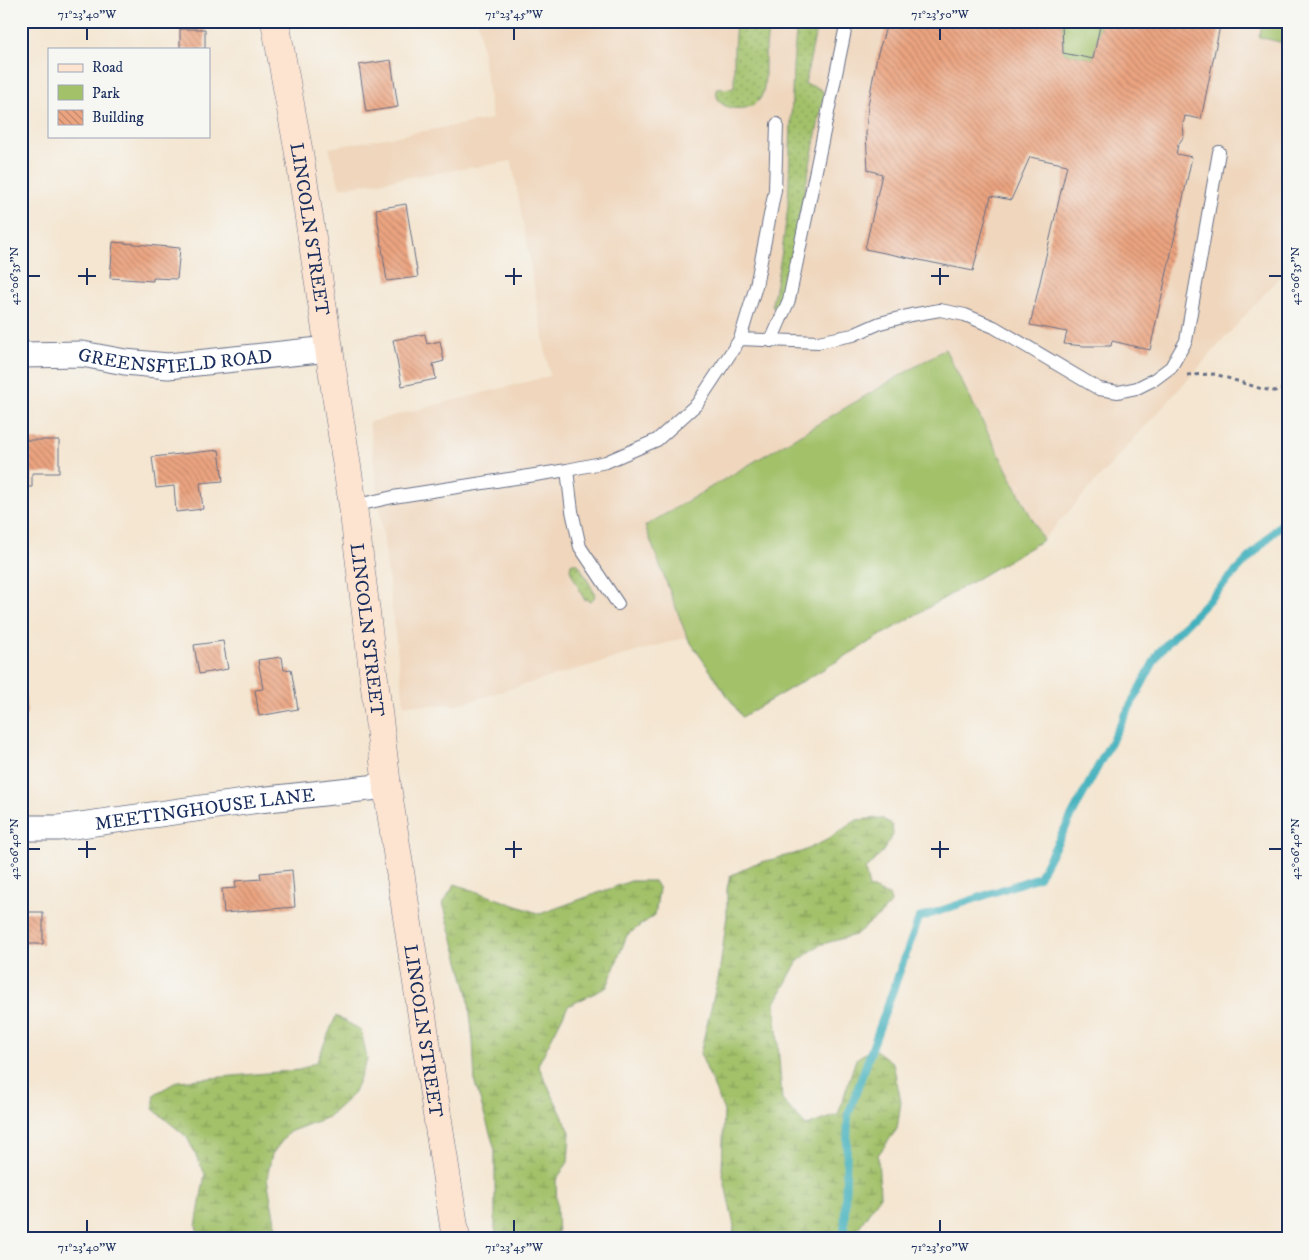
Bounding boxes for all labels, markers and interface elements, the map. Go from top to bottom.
text: 71°23'40"W [58,7,117,22]
text: 71°23'45"W [485,7,544,22]
text: 71°23'50"W [911,7,970,22]
legend [48,48,210,138]
text: Road [92,58,124,77]
text: Park [92,84,121,103]
text: Building [92,108,144,127]
street label: LINCOLN STREET [284,141,334,318]
text: 42°06'35"N [7,247,22,305]
text: 42°06'35"N [1288,247,1303,305]
street label: GREENSFIELD ROAD [76,344,273,379]
street label: LINCOLN STREET [345,542,389,719]
street label: MEETINGHOUSE LANE [93,784,316,836]
text: 42°06'40"N [7,818,22,880]
text: 42°06'40"N [1288,818,1303,880]
street label: LINCOLN STREET [398,943,447,1120]
text: 71°23'40"W [58,1240,117,1255]
text: 71°23'45"W [485,1240,544,1255]
text: 71°23'50"W [911,1240,970,1255]

